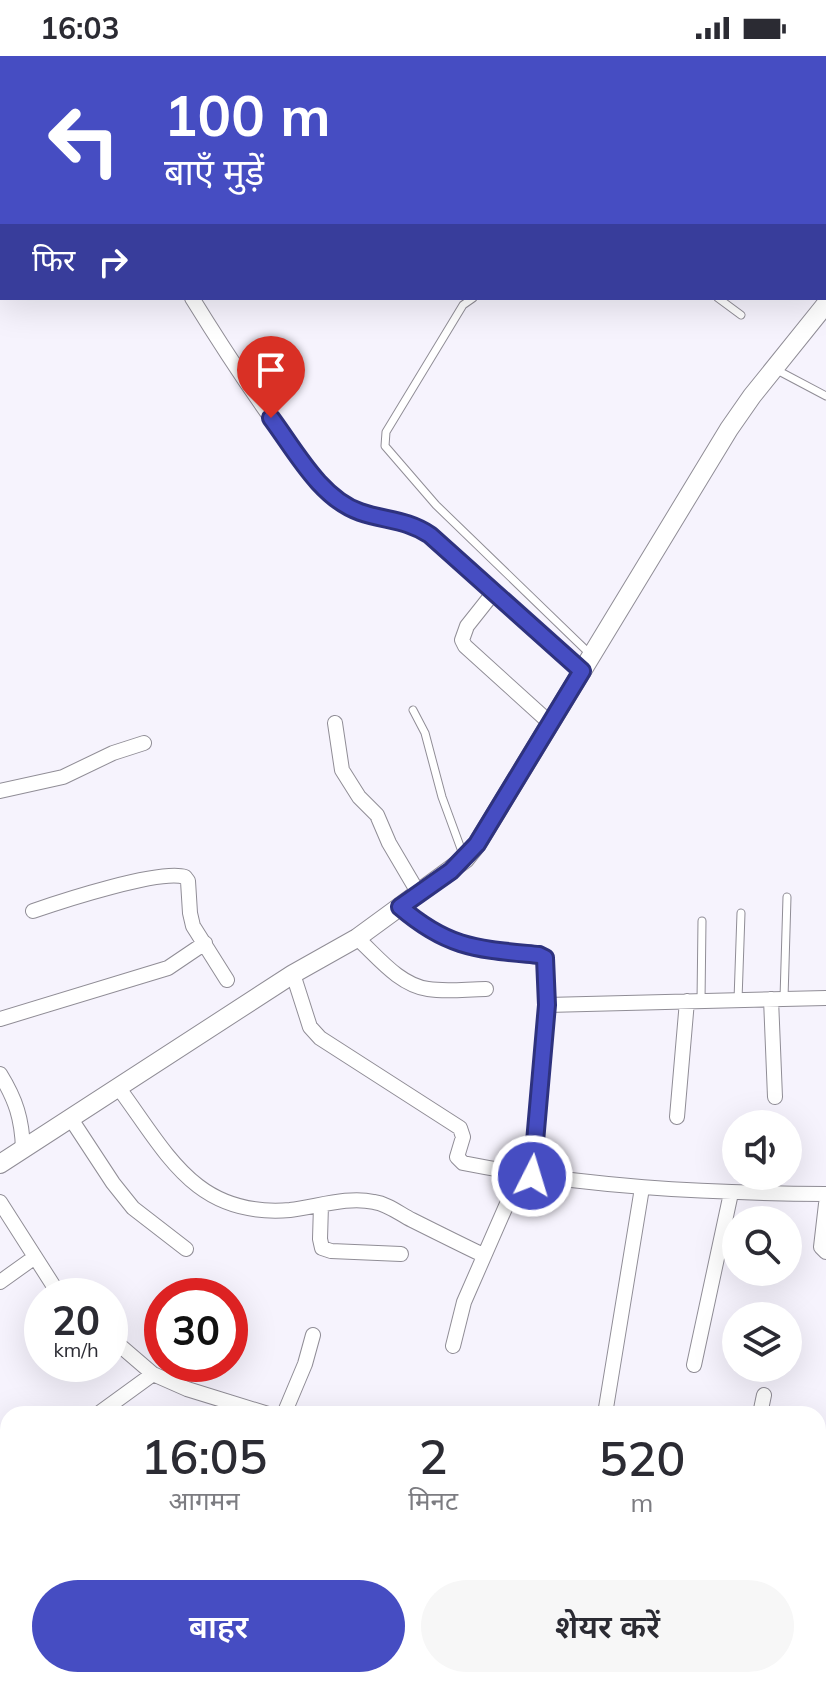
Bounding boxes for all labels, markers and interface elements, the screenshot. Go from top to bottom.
text: 16:03 [40,9,119,47]
text: 100 m [164,80,331,150]
icon: left [32,88,136,192]
text: बाएँ मुड़ें [164,149,264,194]
icon: right [91,240,135,284]
text: फिर [32,241,75,279]
pin [237,336,305,418]
icon: arrive [249,348,293,392]
map controls [722,1110,802,1382]
button: sound [722,1110,802,1190]
position arrow [490,1134,574,1218]
button: search [722,1206,802,1286]
speed limit sign: 30 [144,1278,248,1382]
text: 20 [52,1295,100,1345]
button: layers [722,1302,802,1382]
text: km/h [53,1337,99,1362]
text: 16:05 [141,1426,267,1486]
text: 2 [419,1426,447,1486]
text: 520 [599,1428,685,1488]
text: आगमन [168,1484,240,1517]
text: मिनट [408,1484,458,1517]
text: m [631,1486,653,1519]
button: बाहर [32,1580,405,1672]
button: शेयर करें [421,1580,794,1672]

